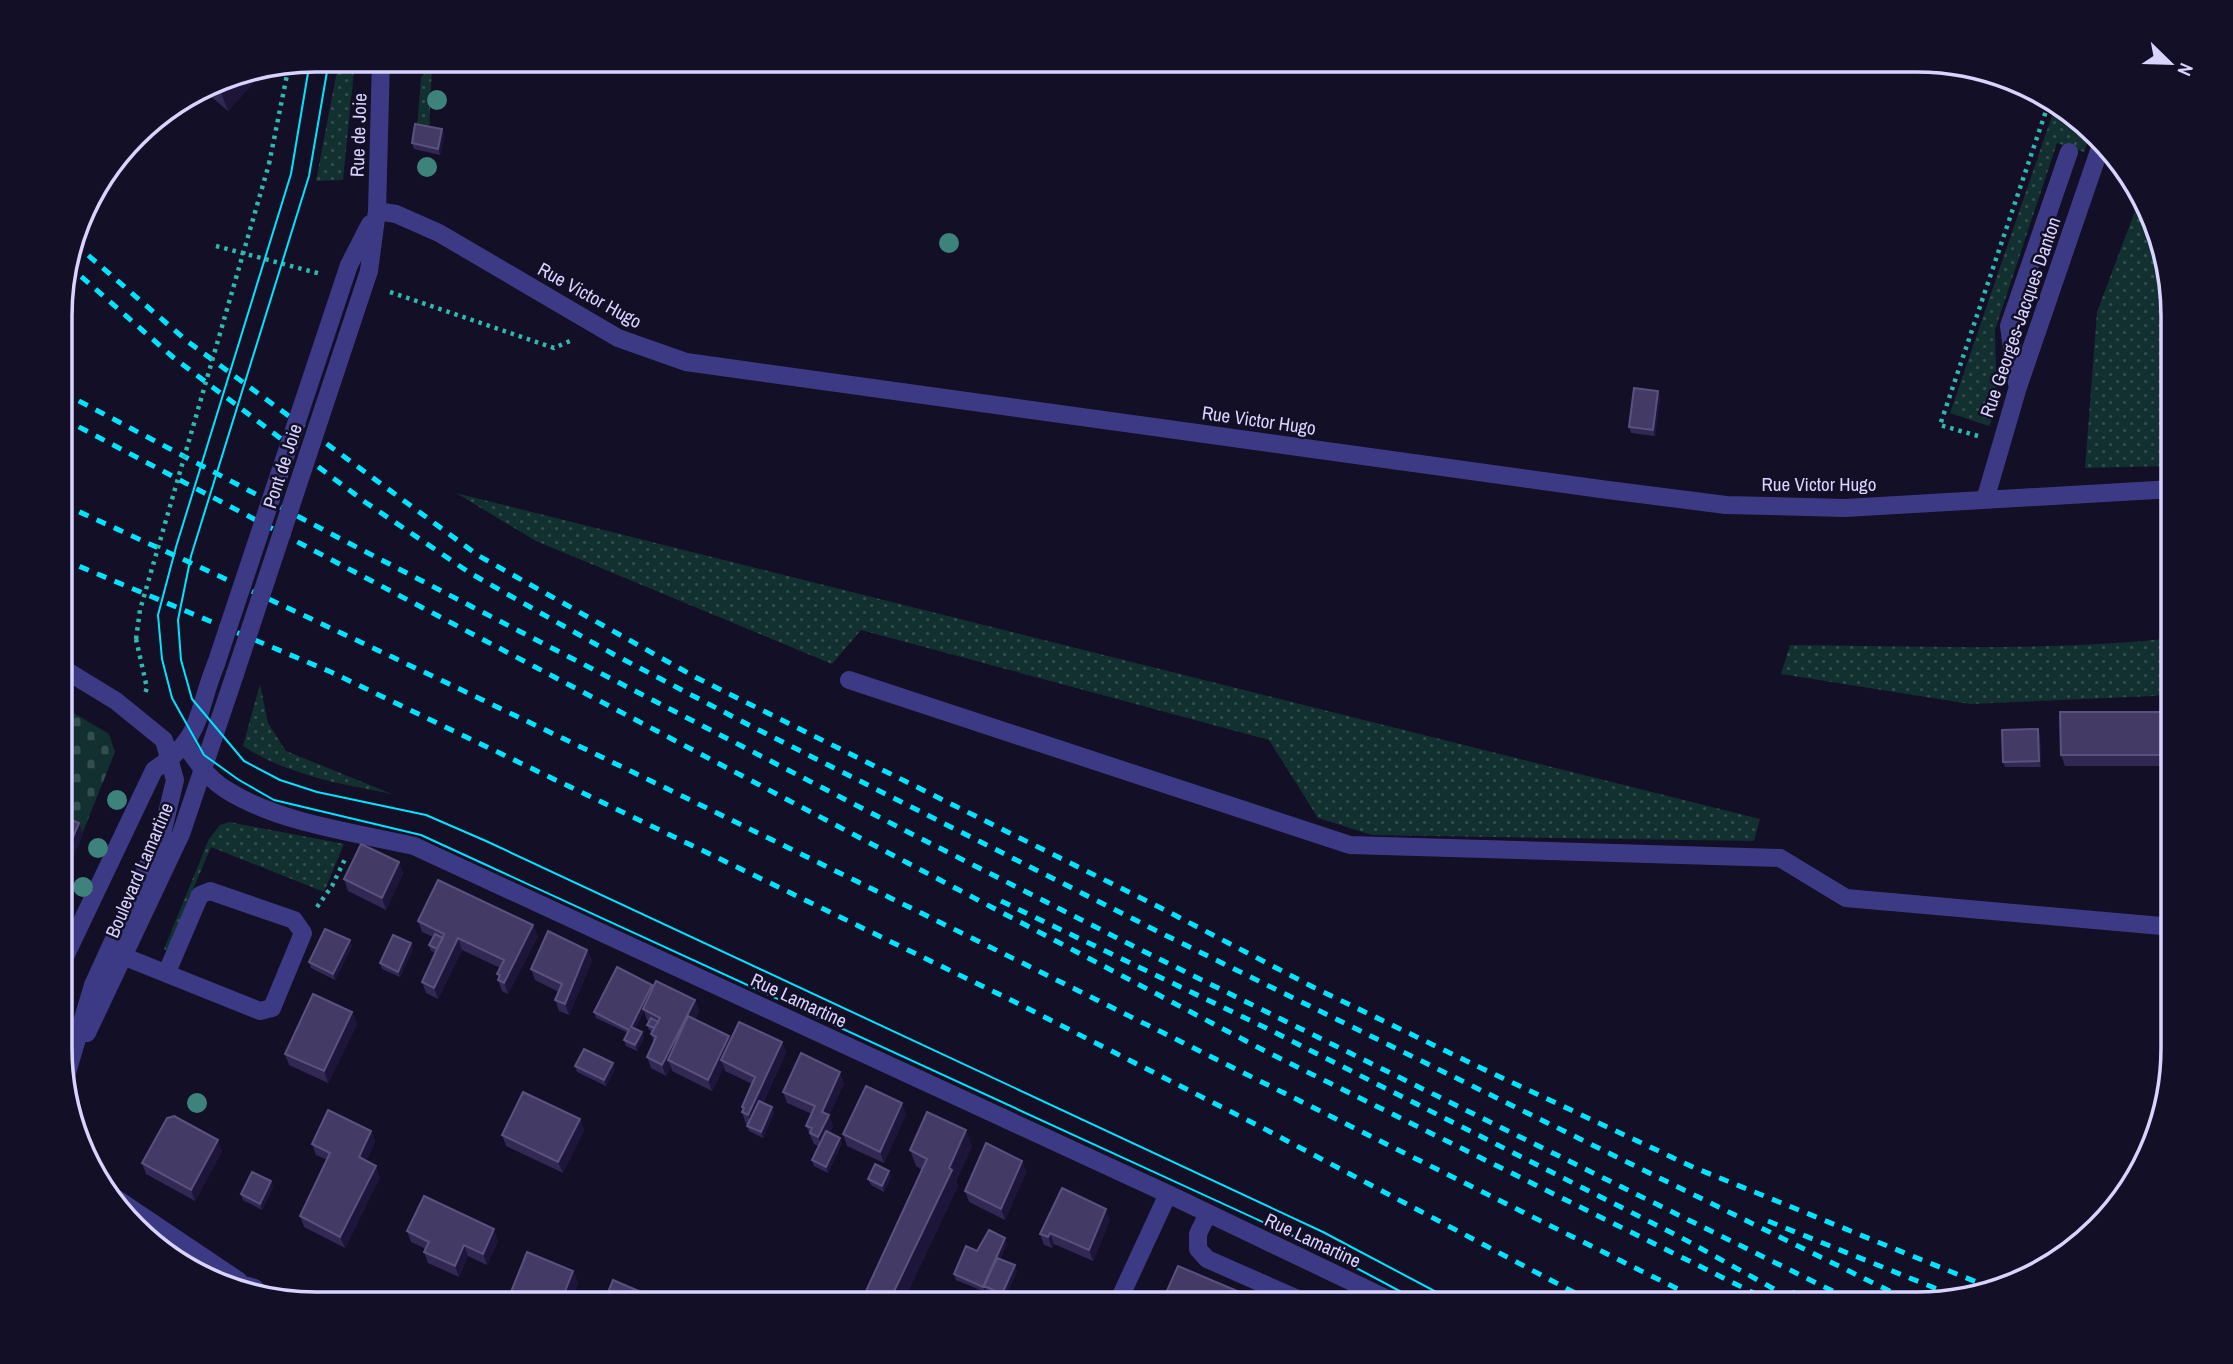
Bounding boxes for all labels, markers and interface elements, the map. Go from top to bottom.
north arrow [2135,28,2205,98]
text: N [2171,59,2200,80]
street label: Rue de Joie [344,93,372,177]
street label: Rue Georges-Jacques Danton [1973,213,2067,421]
street label: Rue Victor Hugo [533,256,647,334]
street label: Rue Victor Hugo [1200,399,1318,441]
street label: Pont de Joie [256,420,308,512]
street label: Rue Victor Hugo [1762,471,1876,497]
street label: Boulevard Lamartine [99,798,179,942]
street label: Rue Lamartine [747,966,851,1034]
street label: Rue Lamartine [1261,1206,1365,1274]

